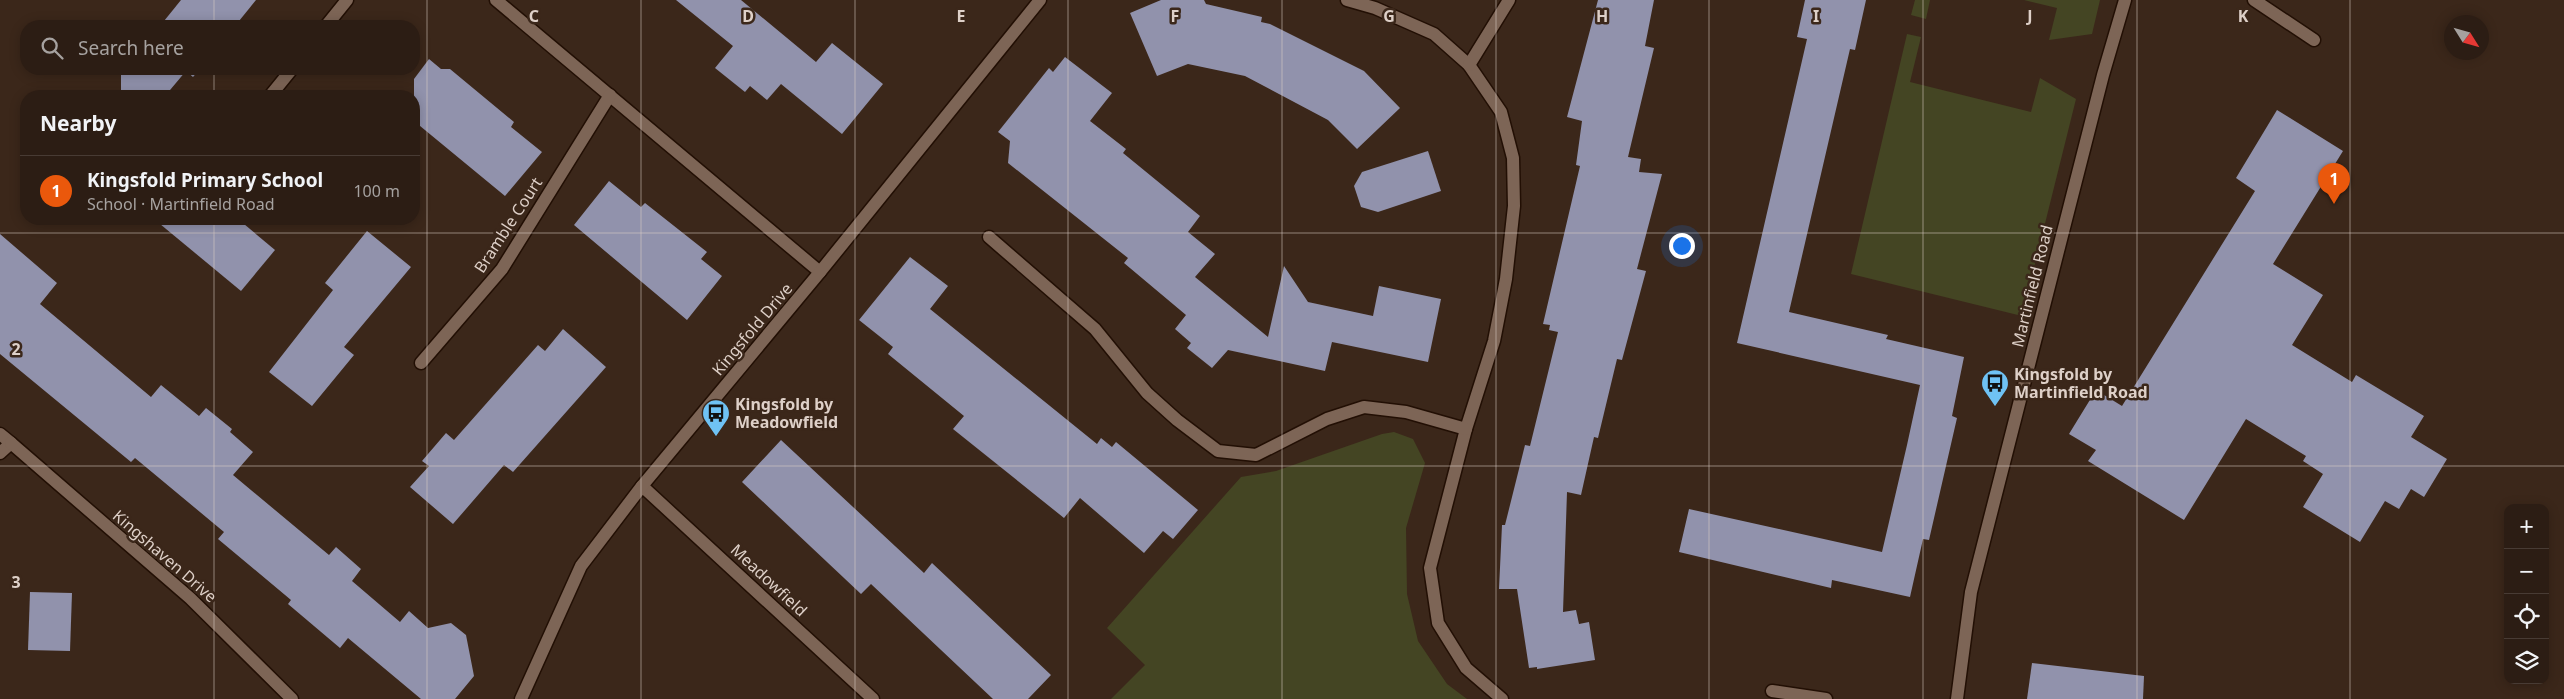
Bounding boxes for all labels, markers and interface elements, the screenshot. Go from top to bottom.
text: C [529,5,539,27]
text: D [742,5,754,27]
text: E [957,5,966,27]
text: F [1171,5,1179,27]
text: G [1383,5,1395,27]
text: H [1596,5,1608,27]
text: I [1813,5,1819,27]
text: J [2025,5,2033,27]
text: K [2238,5,2249,27]
north arrow [2444,15,2489,60]
search box [20,20,420,75]
icon: search [38,34,66,62]
text: Search here [78,35,184,61]
text: Nearby [40,109,116,137]
pin: 1 [2318,163,2350,204]
text: Kingsfold Primary School [87,167,323,193]
street label: Bramble Court [469,173,547,277]
text: 1 [51,180,61,202]
text: 100 m [353,180,400,202]
text: School · Martinfield Road [87,193,275,215]
street label: Martinfield Road [2006,223,2058,349]
your location [1669,233,1695,259]
street label: Kingsfold Drive [707,278,797,380]
text: 2 [11,338,21,360]
place label: Kingsfold by Martinfield Road [2014,363,2148,403]
bus stop icon: Kingsfold by Martinfield Road [1980,368,2010,407]
place label: Kingsfold by Meadowfield [735,393,838,433]
bus stop icon: Kingsfold by Meadowfield [701,398,731,437]
map controls [2504,504,2549,684]
button: + [2504,504,2549,549]
street label: Kingshaven Drive [108,505,222,607]
street label: Meadowfield [726,539,812,621]
button: − [2504,549,2549,594]
text: 3 [11,571,21,593]
button: locate [2504,594,2549,639]
button: layers [2504,639,2549,684]

